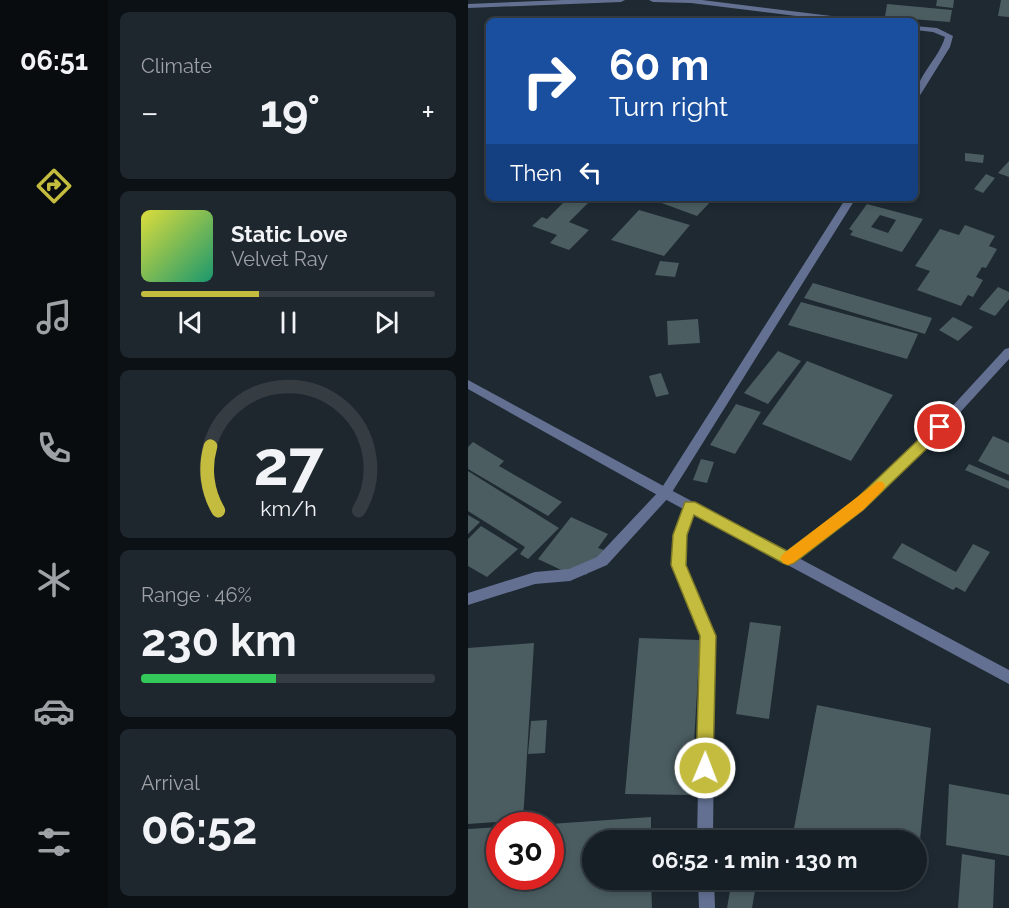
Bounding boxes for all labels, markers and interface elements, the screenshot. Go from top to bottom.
text: 60 m [609,41,709,90]
icon: right [510,42,588,120]
text: 06:51 [20,45,88,76]
text: Climate [141,54,212,78]
text: 19° [260,85,320,138]
text: Turn right [609,91,728,122]
text: − [141,93,159,132]
text: + [421,93,435,132]
icon: left [574,156,607,189]
text: Then [510,160,562,186]
icon: directions [33,165,75,207]
text: Static Love [231,221,348,247]
text: Velvet Ray [231,247,328,271]
icon: music [33,296,75,338]
icon: previous [174,306,207,339]
icon: pause [272,306,305,339]
icon: next [370,306,403,339]
pin [914,401,965,452]
icon: arrive [923,410,956,443]
text: 27 [253,426,324,500]
icon: phone [33,427,75,469]
text: km/h [260,496,316,521]
icon: climate [33,559,75,601]
text: Range · 46% [141,583,252,607]
text: 230 km [141,614,297,667]
icon: car [33,690,75,732]
position arrow [673,736,737,800]
text: Arrival [141,771,200,795]
text: 06:52 [141,802,257,855]
speed limit sign: 30 [486,812,564,890]
icon: filters [33,821,75,863]
text: 06:52 · 1 min · 130 m [652,847,857,873]

